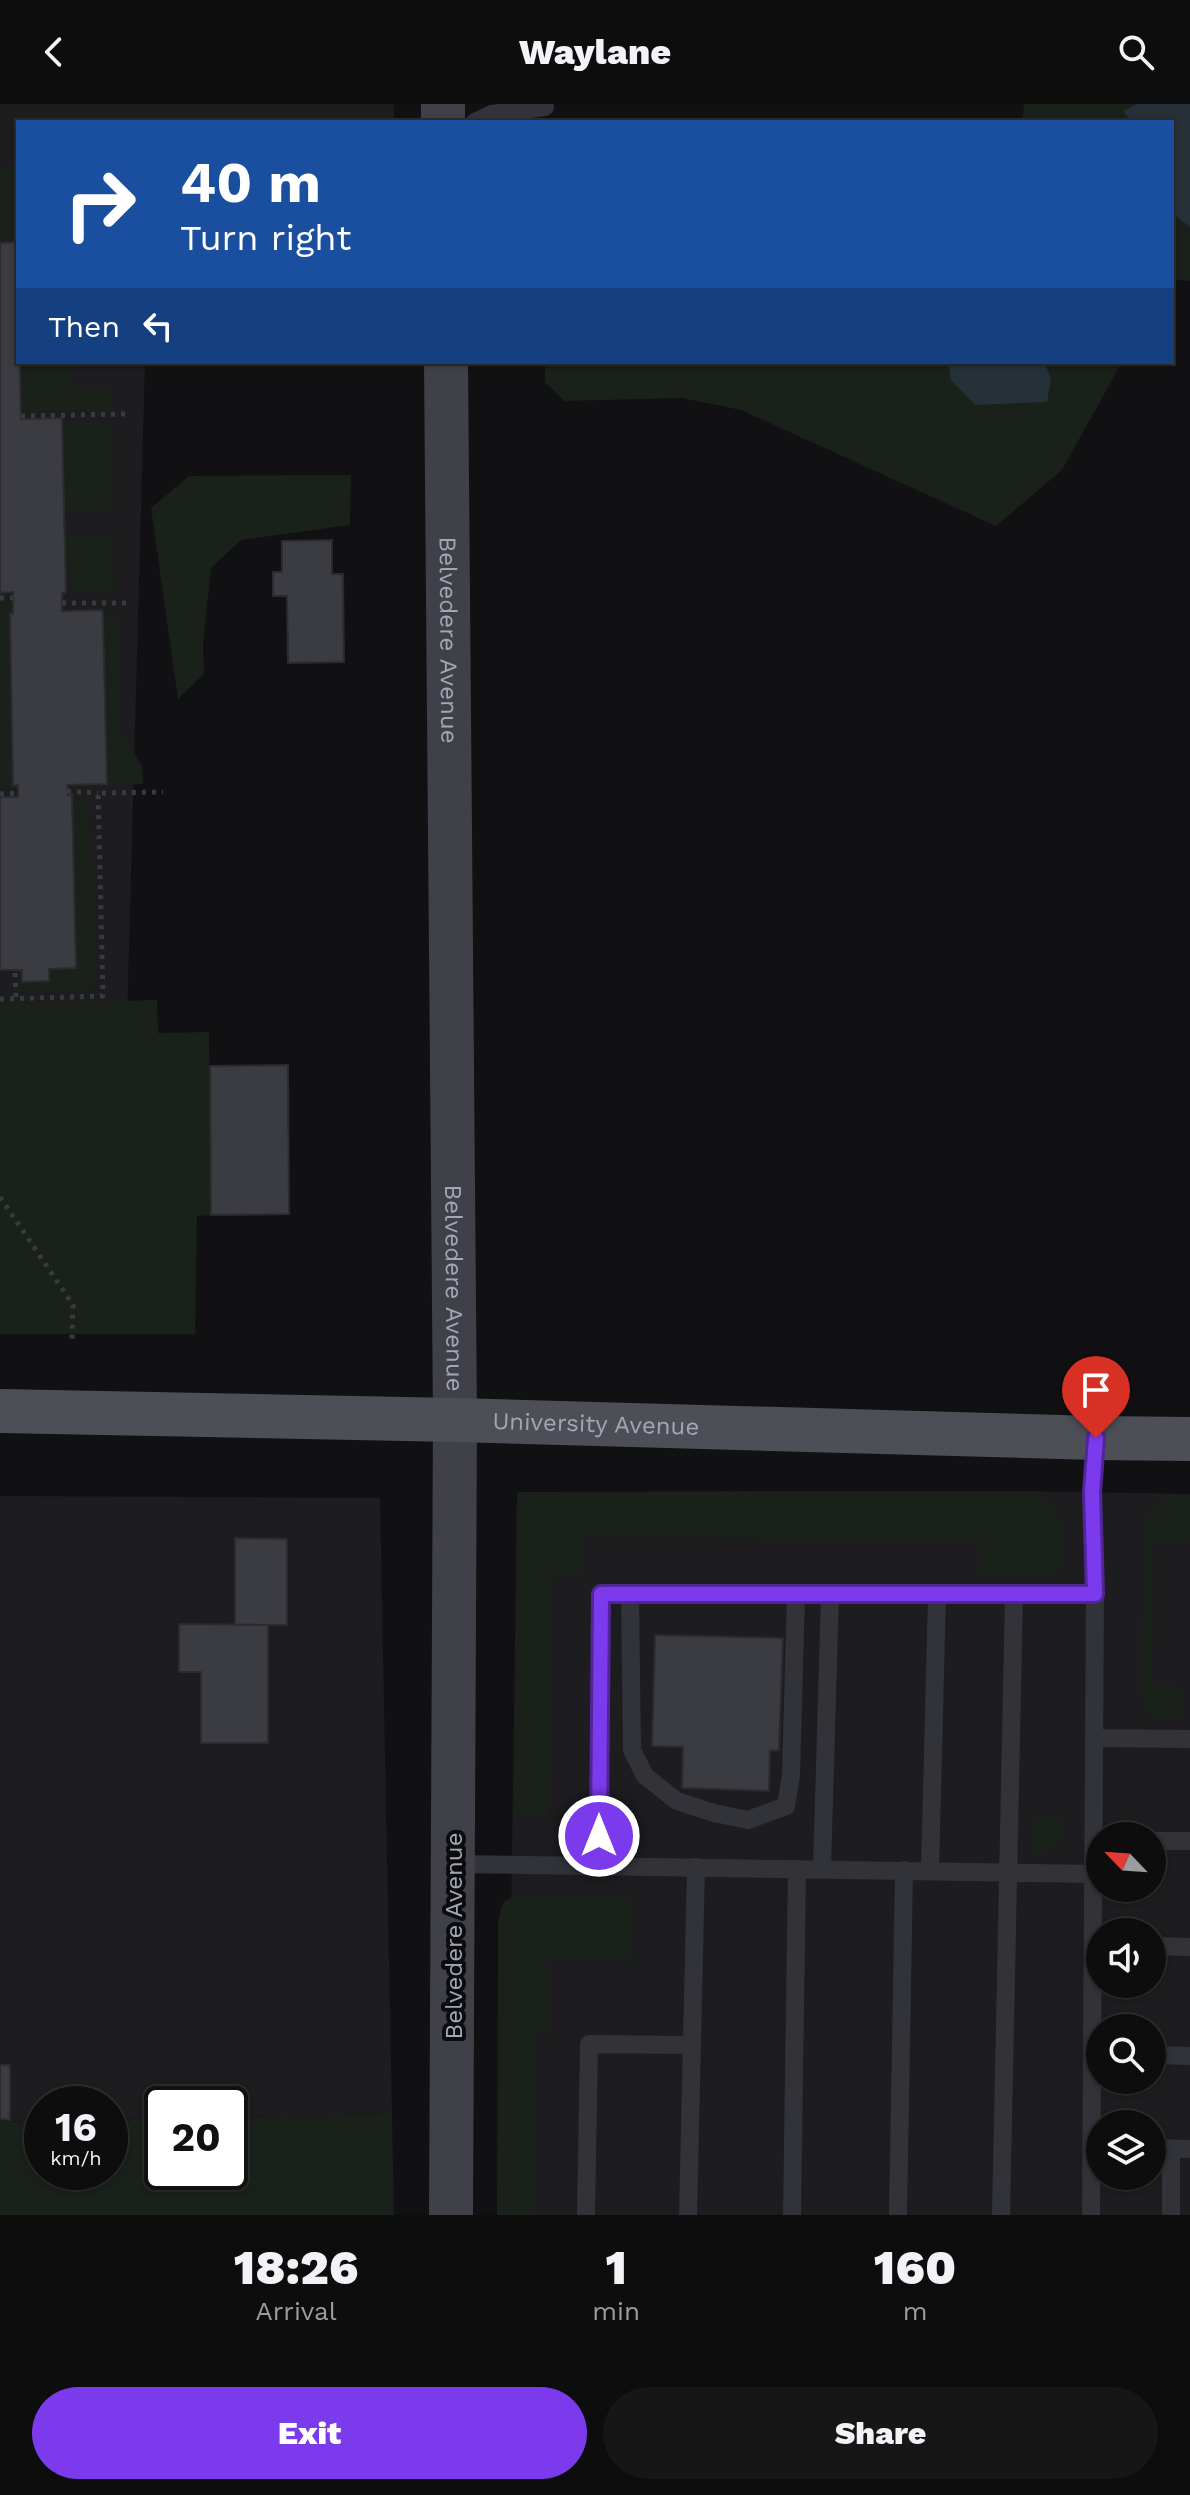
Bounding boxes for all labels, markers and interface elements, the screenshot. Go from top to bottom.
icon: back [32,30,76,74]
icon: search [1114,30,1158,74]
text: Waylane [519,31,671,73]
text: 40 m [180,150,321,216]
icon: right [48,152,152,256]
text: Turn right [180,217,351,259]
icon: left [136,304,180,348]
text: Then [48,309,120,344]
street label: Belvedere Avenue [433,536,463,744]
street label: Belvedere Avenue [439,1184,469,1392]
pin [1062,1356,1130,1438]
icon: arrive [1074,1368,1118,1412]
street label: University Avenue [492,1407,700,1441]
position arrow [557,1794,641,1878]
north arrow [1086,1822,1166,1902]
map controls [1086,1822,1166,2190]
street label: Belvedere Avenue [440,1833,468,2039]
button: sound [1086,1918,1166,1998]
button: search [1086,2014,1166,2094]
speed limit sign: 20 [144,2086,248,2190]
text: 16 [55,2104,97,2151]
button: layers [1086,2110,1166,2190]
text: km/h [50,2146,102,2170]
text: 18:26 [234,2239,359,2296]
text: 1 [606,2239,627,2296]
text: 160 [874,2239,956,2296]
text: Arrival [256,2296,337,2326]
text: min [592,2296,640,2326]
text: m [903,2296,927,2326]
button: Exit [32,2387,587,2479]
button: Share [603,2387,1158,2479]

